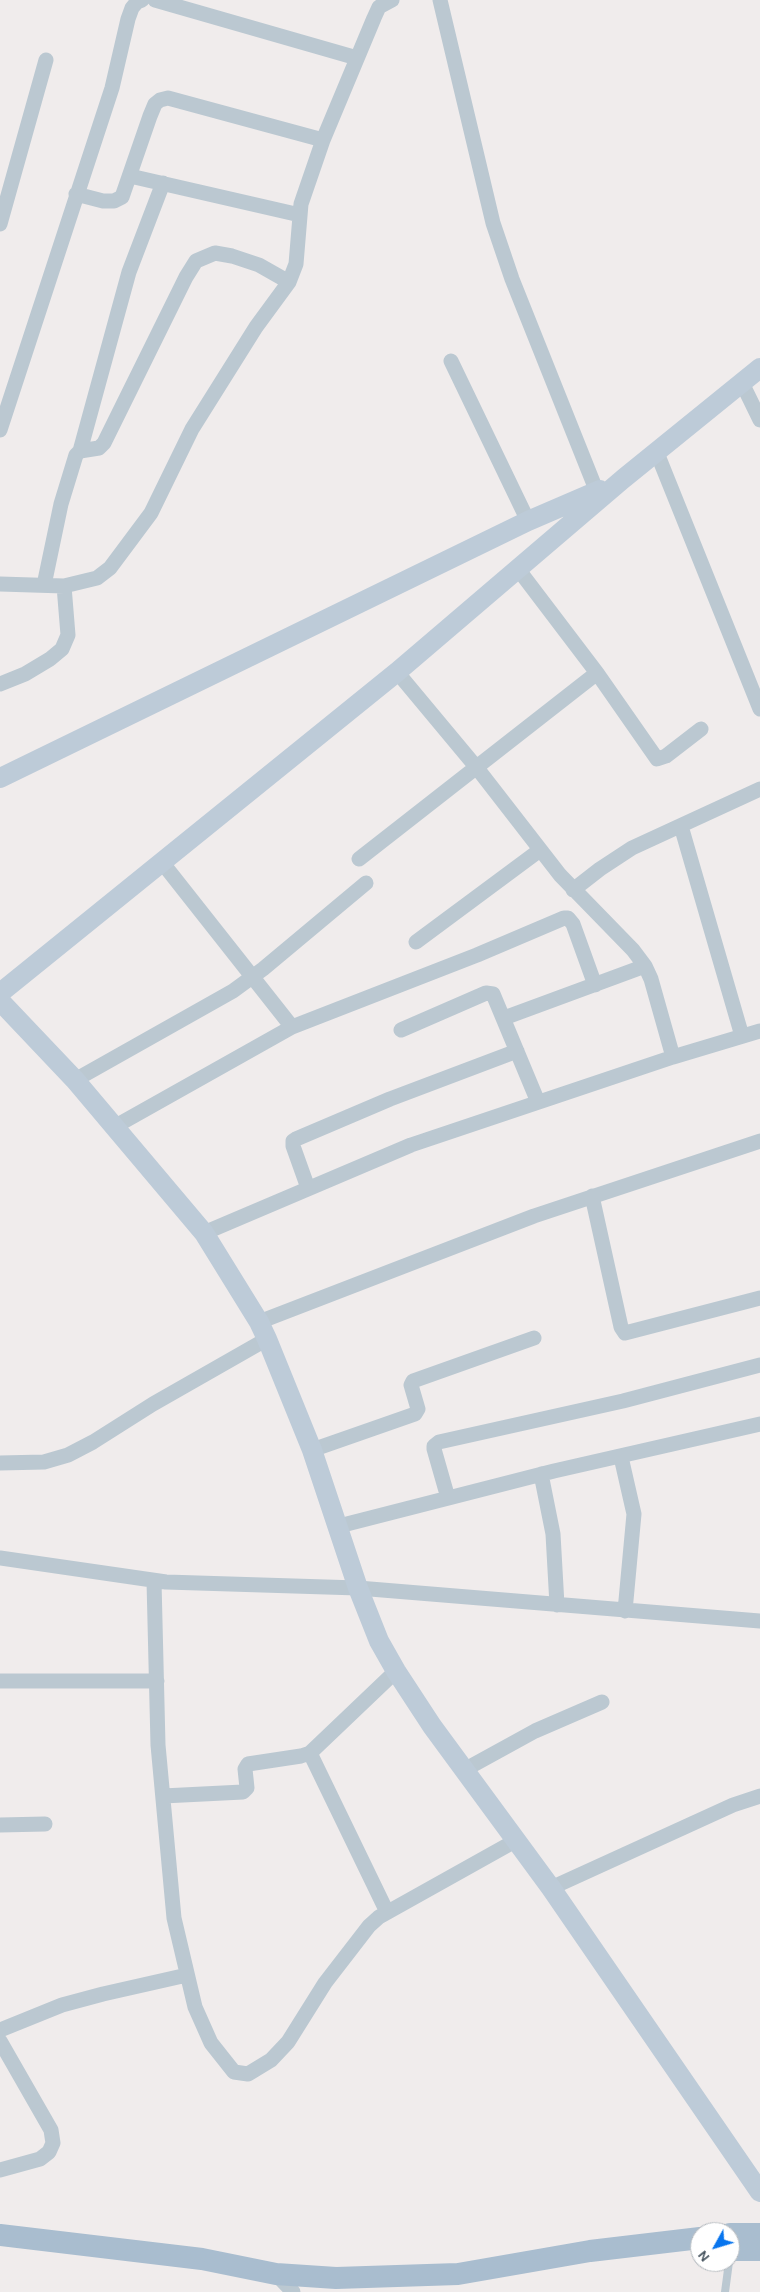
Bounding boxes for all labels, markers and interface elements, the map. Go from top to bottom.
north arrow [690,2222,740,2272]
text: N [694,2247,714,2265]

